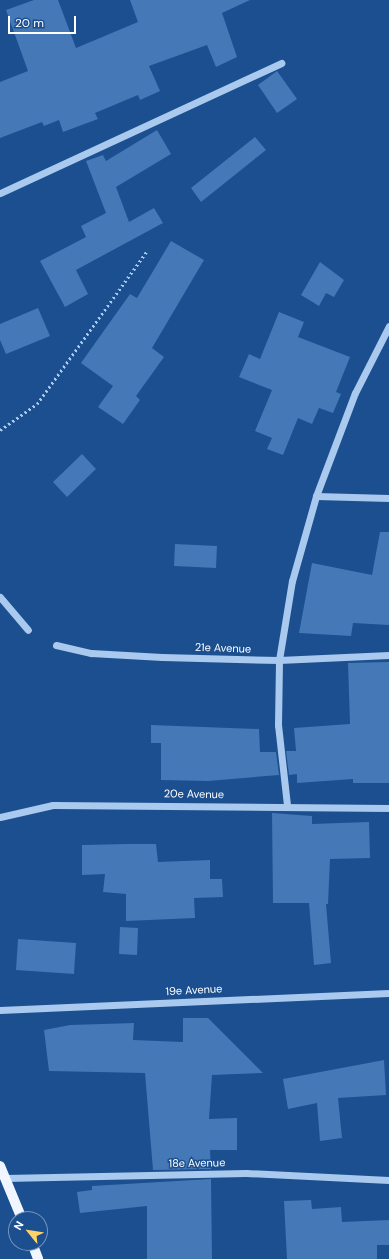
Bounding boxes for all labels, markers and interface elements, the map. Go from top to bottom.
scale bar [10,8,78,34]
text: 20 m [15,15,44,31]
street label: 21e Avenue [195,640,251,656]
street label: 20e Avenue [164,787,224,801]
street label: 19e Avenue [165,982,223,998]
street label: 18e Avenue [169,1156,225,1170]
north arrow [8,1211,48,1251]
text: N [10,1219,27,1232]

